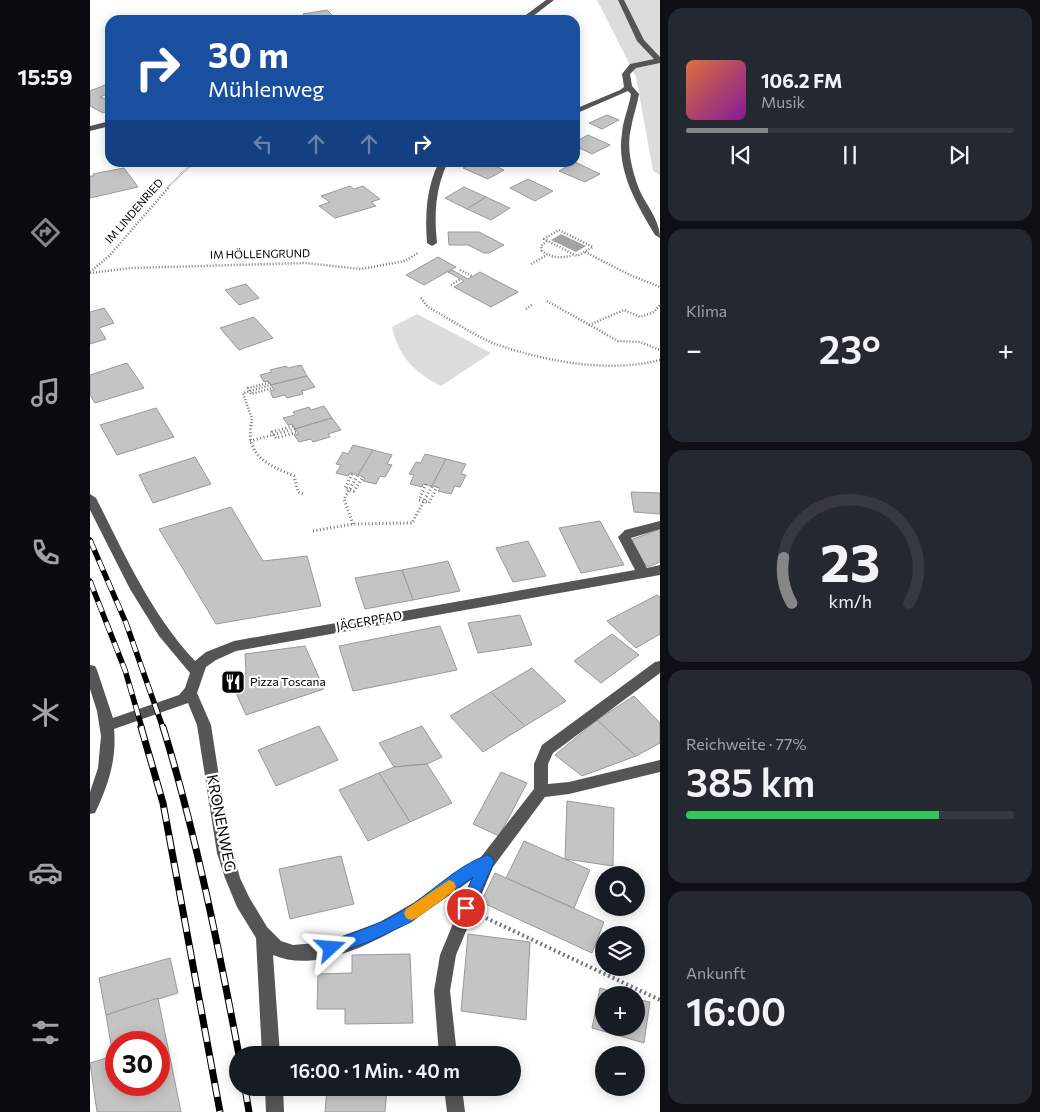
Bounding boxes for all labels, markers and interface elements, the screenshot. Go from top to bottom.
text: 30 m [208,32,289,75]
icon: right [125,35,190,100]
text: 15:59 [18,63,73,90]
text: 106.2 FM [761,69,842,92]
text: Mühlenweg [208,75,324,102]
text: Musik [761,92,805,111]
icon: left [249,130,277,158]
icon: ahead [302,130,330,158]
icon: ahead [355,130,383,158]
icon: right [408,130,436,158]
icon: previous [727,141,755,169]
icon: pause [836,141,864,169]
icon: next [945,141,973,169]
street label: IM LINDENRIED [102,176,165,246]
icon: directions [28,215,63,250]
street label: IM HÖLLENGRUND [210,245,310,261]
text: Klima [686,301,727,320]
text: 23° [819,325,881,372]
text: − [686,332,702,366]
text: + [998,332,1014,366]
icon: music [28,375,63,410]
text: 23 [820,529,880,593]
icon: phone [28,535,63,570]
text: km/h [828,590,872,612]
street label: JÄGERPFAD [335,607,403,634]
restaurant icon: Pizza Toscana [220,669,246,695]
place label: Pizza Toscana [250,674,326,688]
icon: climate [28,695,63,730]
text: Reichweite · 77% [686,734,807,753]
text: 385 km [686,758,815,805]
street label: KRONENWEG [204,773,240,873]
icon: car [28,855,63,890]
map controls [595,866,645,1096]
button: search [595,866,645,916]
pin [445,887,487,929]
icon: arrive [452,894,480,922]
position arrow [304,921,356,973]
button: layers [595,926,645,976]
text: Ankunft [686,963,746,982]
button: + [595,986,645,1036]
text: 16:00 [686,987,786,1034]
icon: filters [28,1015,63,1050]
speed limit sign: 30 [105,1031,170,1096]
button: − [595,1046,645,1096]
text: 16:00 · 1 Min. · 40 m [290,1059,460,1082]

